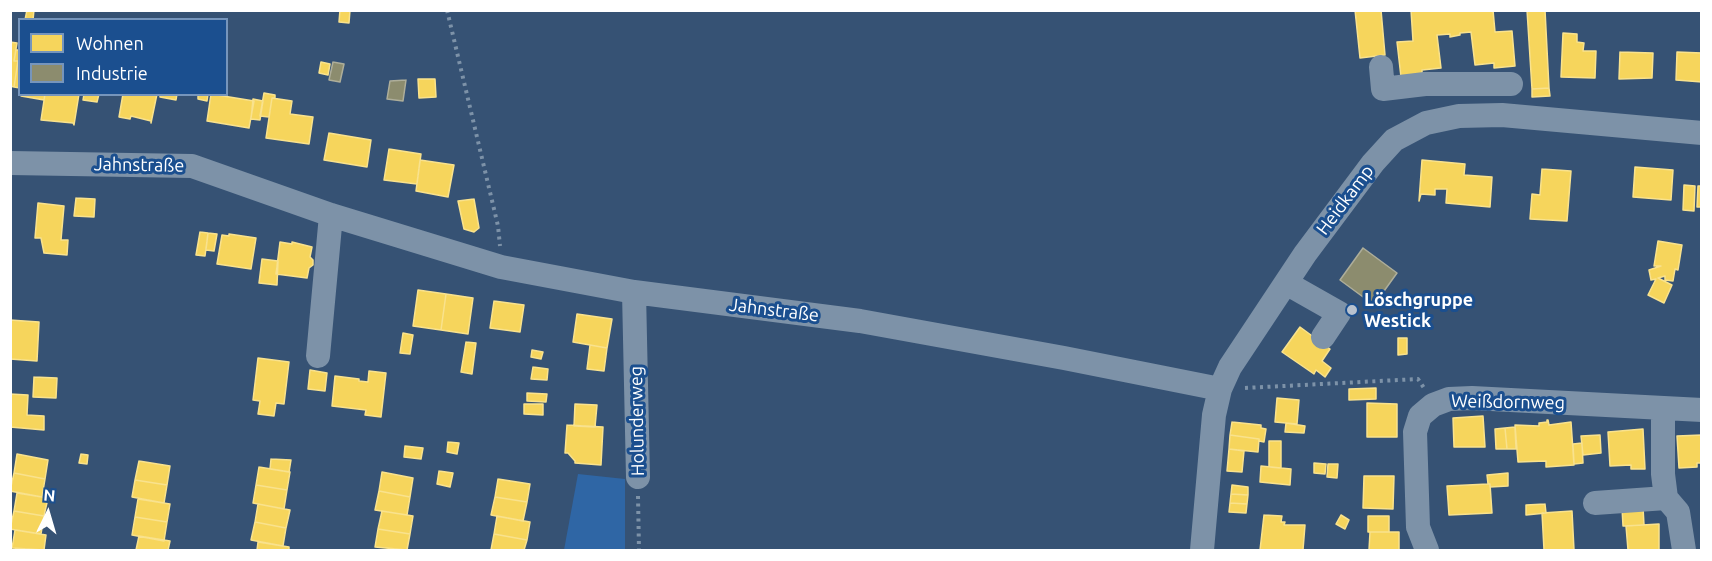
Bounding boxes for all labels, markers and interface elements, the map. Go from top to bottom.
legend [18,18,228,96]
text: Wohnen [76,33,144,53]
text: Industrie [76,63,148,83]
street label: Jahnstraße [94,153,184,177]
street label: Heidkamp [1312,161,1378,239]
place label: Löschgruppe Westick [1364,289,1473,332]
street label: Jahnstraße [728,294,820,326]
marker: Löschgruppe Westick [1345,303,1359,317]
street label: Holunderweg [625,366,649,476]
street label: Weißdornweg [1451,390,1565,414]
north arrow [18,483,78,543]
text: N [43,486,56,505]

